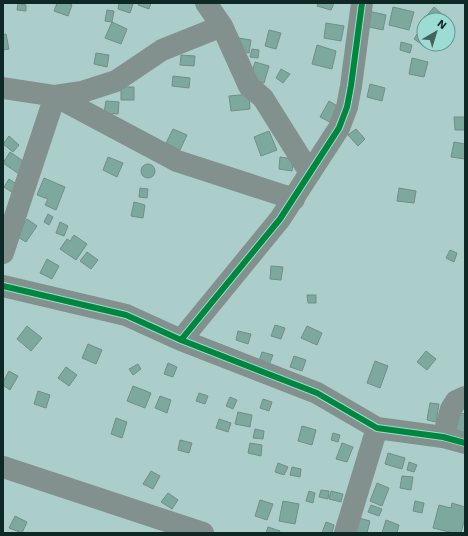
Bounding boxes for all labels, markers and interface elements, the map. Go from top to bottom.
north arrow [416,12,456,52]
text: N [435,17,449,32]

